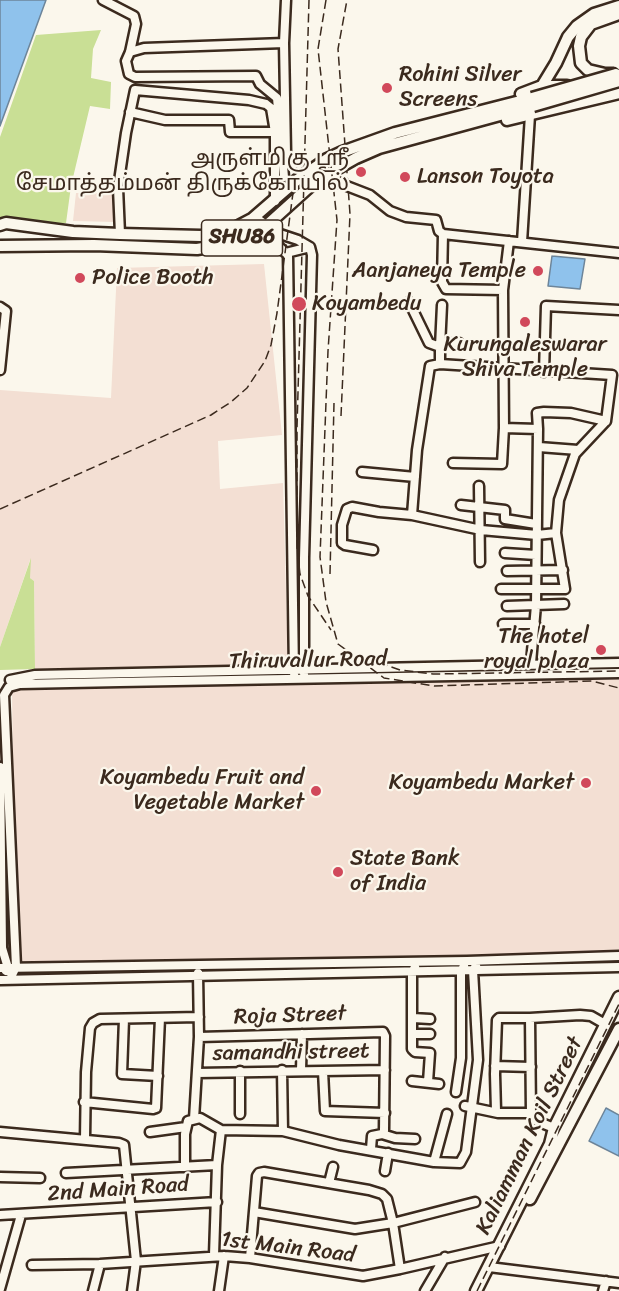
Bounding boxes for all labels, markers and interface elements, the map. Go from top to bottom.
place label: Rohini Silver Screens [399,62,521,113]
marker: Rohini Silver Screens [380,81,394,95]
place label: அருள்மிகு ஸ்ரீ சேமாத்தம்மன் திருக்கோயில் [16,146,349,198]
place label: Lanson Toyota [417,164,554,190]
marker: அருள்மிகு ஸ்ரீ சேமாத்தம்மன் திருக்கோயில் [354,165,368,179]
marker: Lanson Toyota [398,170,412,184]
road number: SHU86 [202,220,282,256]
place label: Aanjaneya Temple [352,258,526,284]
marker: Aanjaneya Temple [531,264,545,278]
place label: Police Booth [92,265,214,291]
marker: Police Booth [73,271,87,285]
place label: Koyambedu [312,291,422,317]
marker: Koyambedu [290,295,308,313]
marker: Kurungaleswarar Shiva Temple [518,315,532,329]
place label: Kurungaleswarar Shiva Temple [443,332,607,384]
place label: The hotel royal plaza [484,624,589,676]
marker: The hotel royal plaza [594,643,608,657]
street label: Thiruvallur Road [229,646,387,676]
place label: Koyambedu Fruit and Vegetable Market [100,765,304,816]
place label: Koyambedu Market [389,770,574,796]
marker: Koyambedu Market [579,776,593,790]
marker: Koyambedu Fruit and Vegetable Market [309,784,323,798]
place label: State Bank of India [350,846,460,897]
marker: State Bank of India [331,865,345,879]
street label: Roja Street [233,1001,347,1031]
street label: Kaliamman Koil Street [471,1033,589,1239]
street label: samandhi street [212,1038,370,1068]
street label: 2nd Main Road [46,1172,190,1208]
street label: 1st Main Road [220,1227,356,1269]

